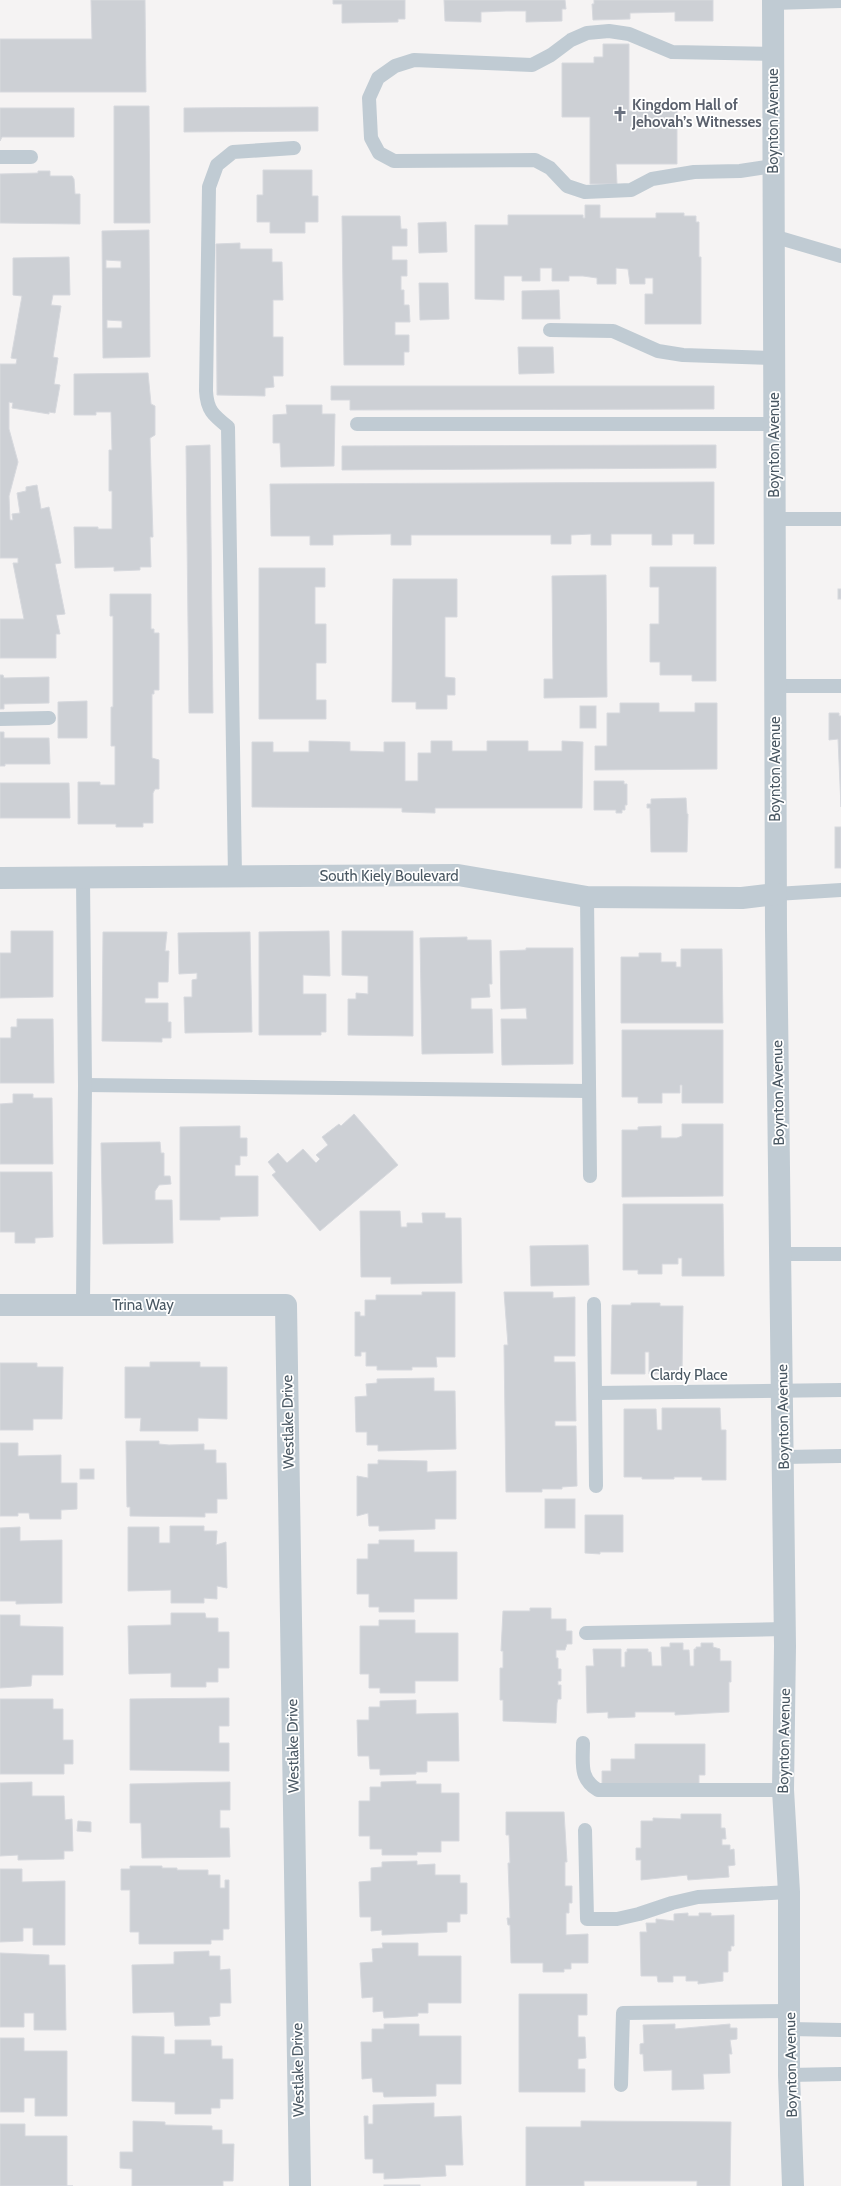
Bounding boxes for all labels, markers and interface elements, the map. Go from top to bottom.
street label: Boynton Avenue [764,68,782,174]
place label: Kingdom Hall of Jehovah’s Witnesses [631,96,762,131]
church icon: Kingdom Hall of Jehovah’s Witnesses [611,105,629,123]
street label: Boynton Avenue [765,392,783,498]
street label: Boynton Avenue [766,716,784,822]
street label: South Kiely Boulevard [319,867,459,885]
street label: Boynton Avenue [768,1040,788,1146]
street label: Trina Way [112,1296,174,1314]
street label: Boynton Avenue [773,1364,793,1470]
street label: Clardy Place [650,1366,728,1384]
street label: Westlake Drive [278,1374,298,1469]
street label: Boynton Avenue [774,1688,794,1794]
street label: Westlake Drive [283,1698,303,1793]
street label: Boynton Avenue [781,2012,801,2118]
street label: Westlake Drive [288,2022,308,2117]

